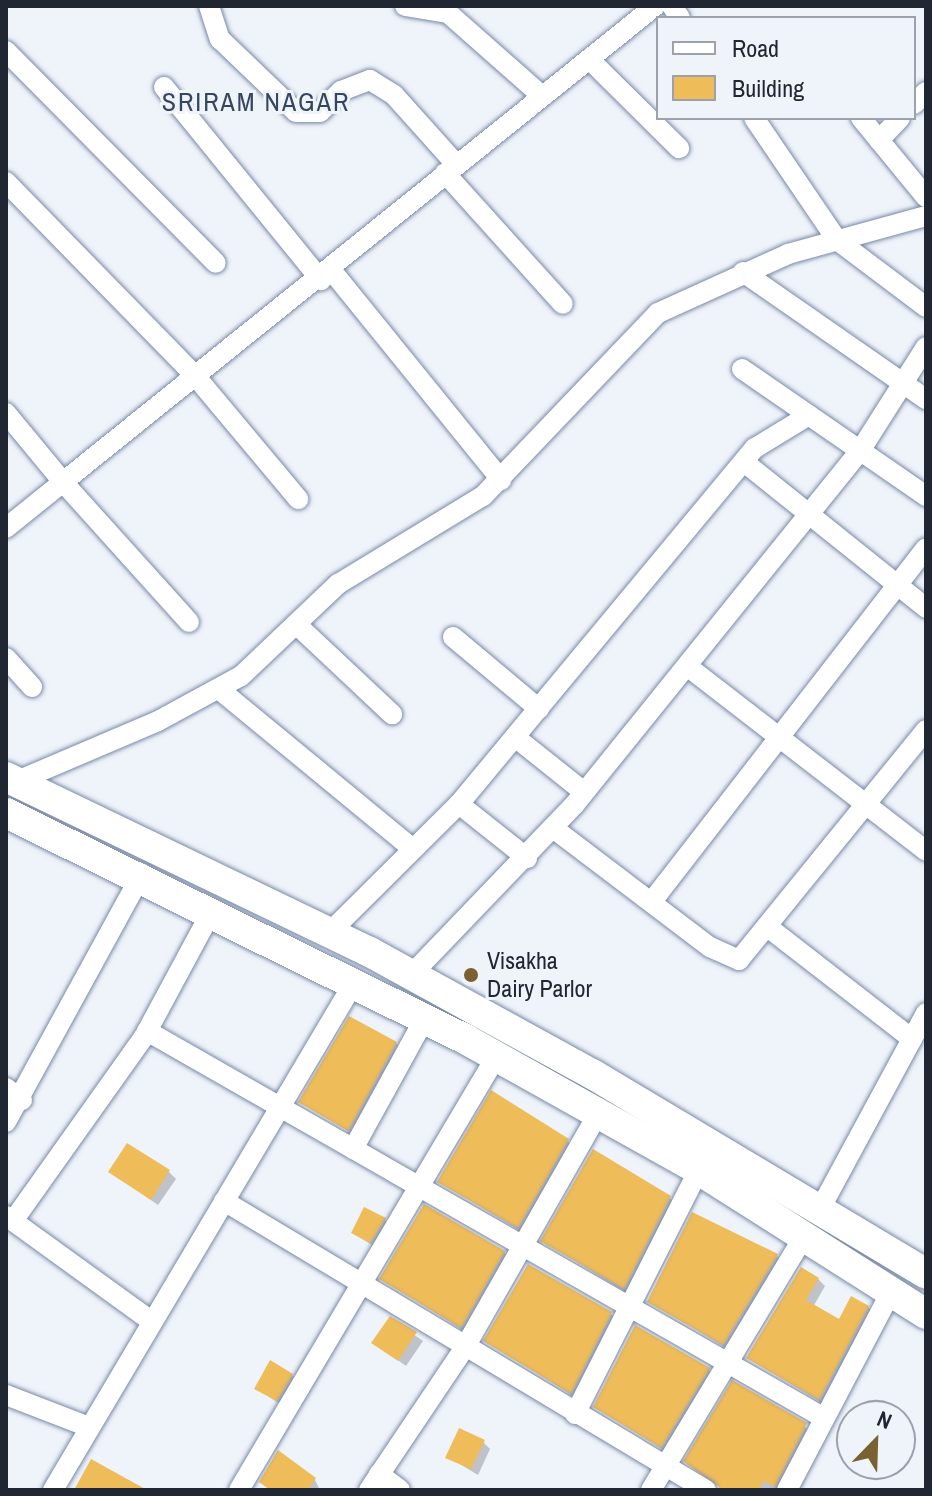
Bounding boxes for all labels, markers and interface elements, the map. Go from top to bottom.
legend [656,16,916,120]
text: Road [732,32,779,64]
text: Building [732,72,804,104]
district label: SRIRAM NAGAR [162,86,350,118]
place label: Visakha Dairy Parlor [487,947,592,1003]
marker: Visakha Dairy Parlor [462,966,480,984]
north arrow [836,1400,916,1480]
text: N [873,1403,896,1436]

